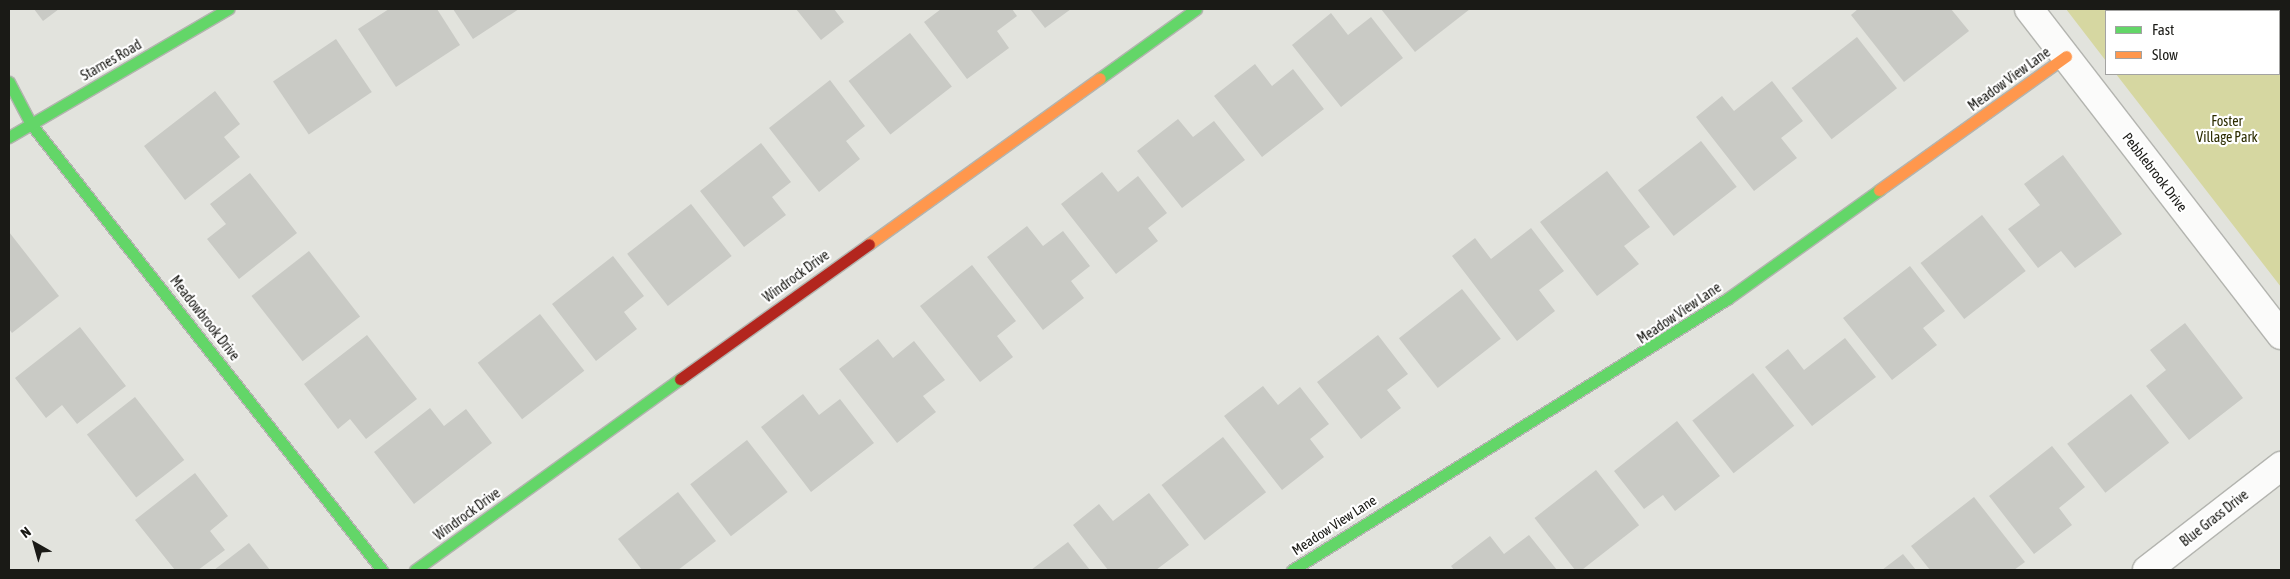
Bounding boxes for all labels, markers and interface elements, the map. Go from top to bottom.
legend [2105,10,2280,75]
text: Fast [2152,21,2174,38]
street label: Starnes Road [78,36,144,84]
street label: Meadow View Lane [1965,44,2053,114]
text: Slow [2152,46,2178,63]
park label: Foster Village Park [2196,113,2258,146]
street label: Pebblebrook Drive [2119,129,2191,215]
street label: Windrock Drive [760,246,832,306]
street label: Meadowbrook Drive [167,272,243,364]
street label: Meadow View Lane [1634,279,1724,347]
street label: Windrock Drive [431,484,503,544]
street label: Blue Grass Drive [2176,486,2252,550]
street label: Meadow View Lane [1289,491,1379,559]
north arrow [10,519,60,569]
text: N [18,523,34,541]

